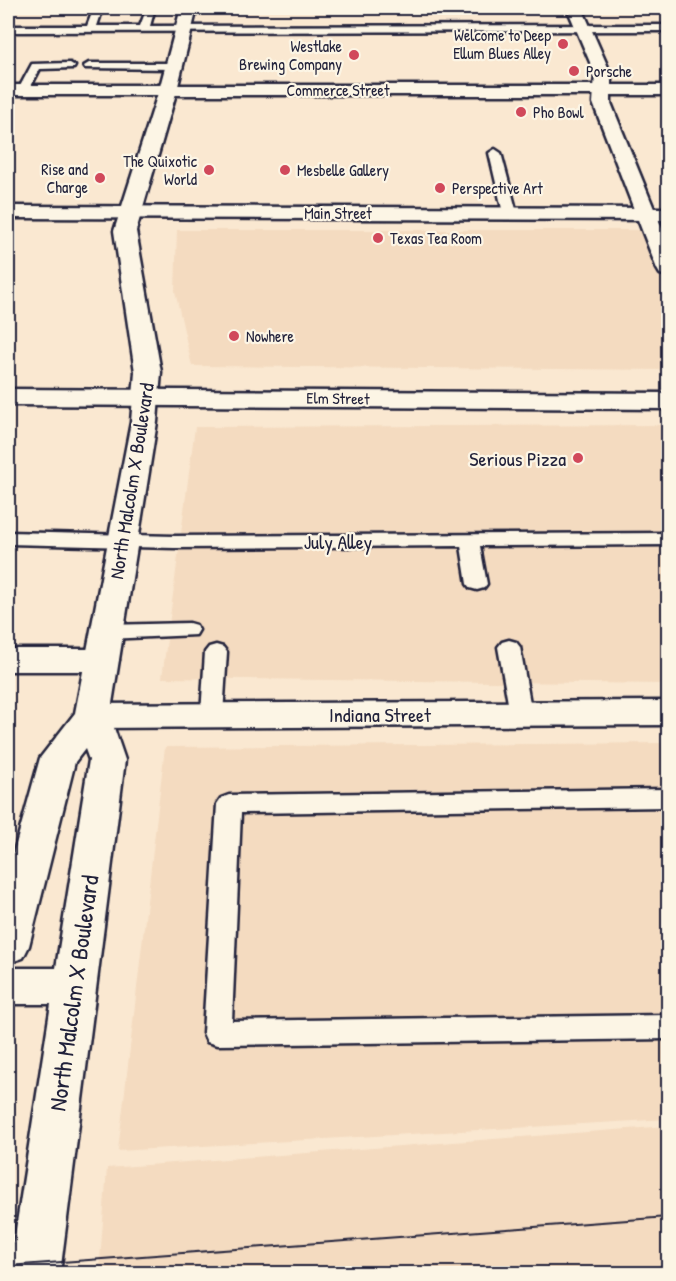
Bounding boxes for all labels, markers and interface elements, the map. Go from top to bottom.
place label: Welcome to Deep Ellum Blues Alley [453,24,551,64]
place label: Westlake Brewing Company [239,35,343,75]
marker: Welcome to Deep Ellum Blues Alley [556,37,570,51]
marker: Westlake Brewing Company [347,48,361,62]
place label: Porsche [586,60,632,82]
marker: Porsche [567,64,581,78]
street label: Commerce Street [286,79,390,101]
place label: Pho Bowl [533,101,585,123]
marker: Pho Bowl [514,105,528,119]
place label: The Quixotic World [123,150,198,190]
place label: Rise and Charge [41,158,89,198]
place label: Mesbelle Gallery [297,159,389,181]
marker: The Quixotic World [202,163,216,177]
marker: Mesbelle Gallery [278,163,292,177]
marker: Rise and Charge [93,171,107,185]
place label: Perspective Art [452,177,543,199]
marker: Perspective Art [433,181,447,195]
street label: Main Street [304,202,372,224]
place label: Texas Tea Room [390,227,482,249]
marker: Texas Tea Room [371,231,385,245]
place label: Nowhere [246,325,295,347]
marker: Nowhere [227,329,241,343]
street label: North Malcolm X Boulevard [102,381,160,581]
street label: Elm Street [306,386,370,410]
place label: Serious Pizza [469,445,566,472]
marker: Serious Pizza [571,451,585,465]
street label: July Alley [304,528,372,555]
street label: Indiana Street [329,701,432,728]
street label: North Malcolm X Boulevard [41,873,105,1113]

